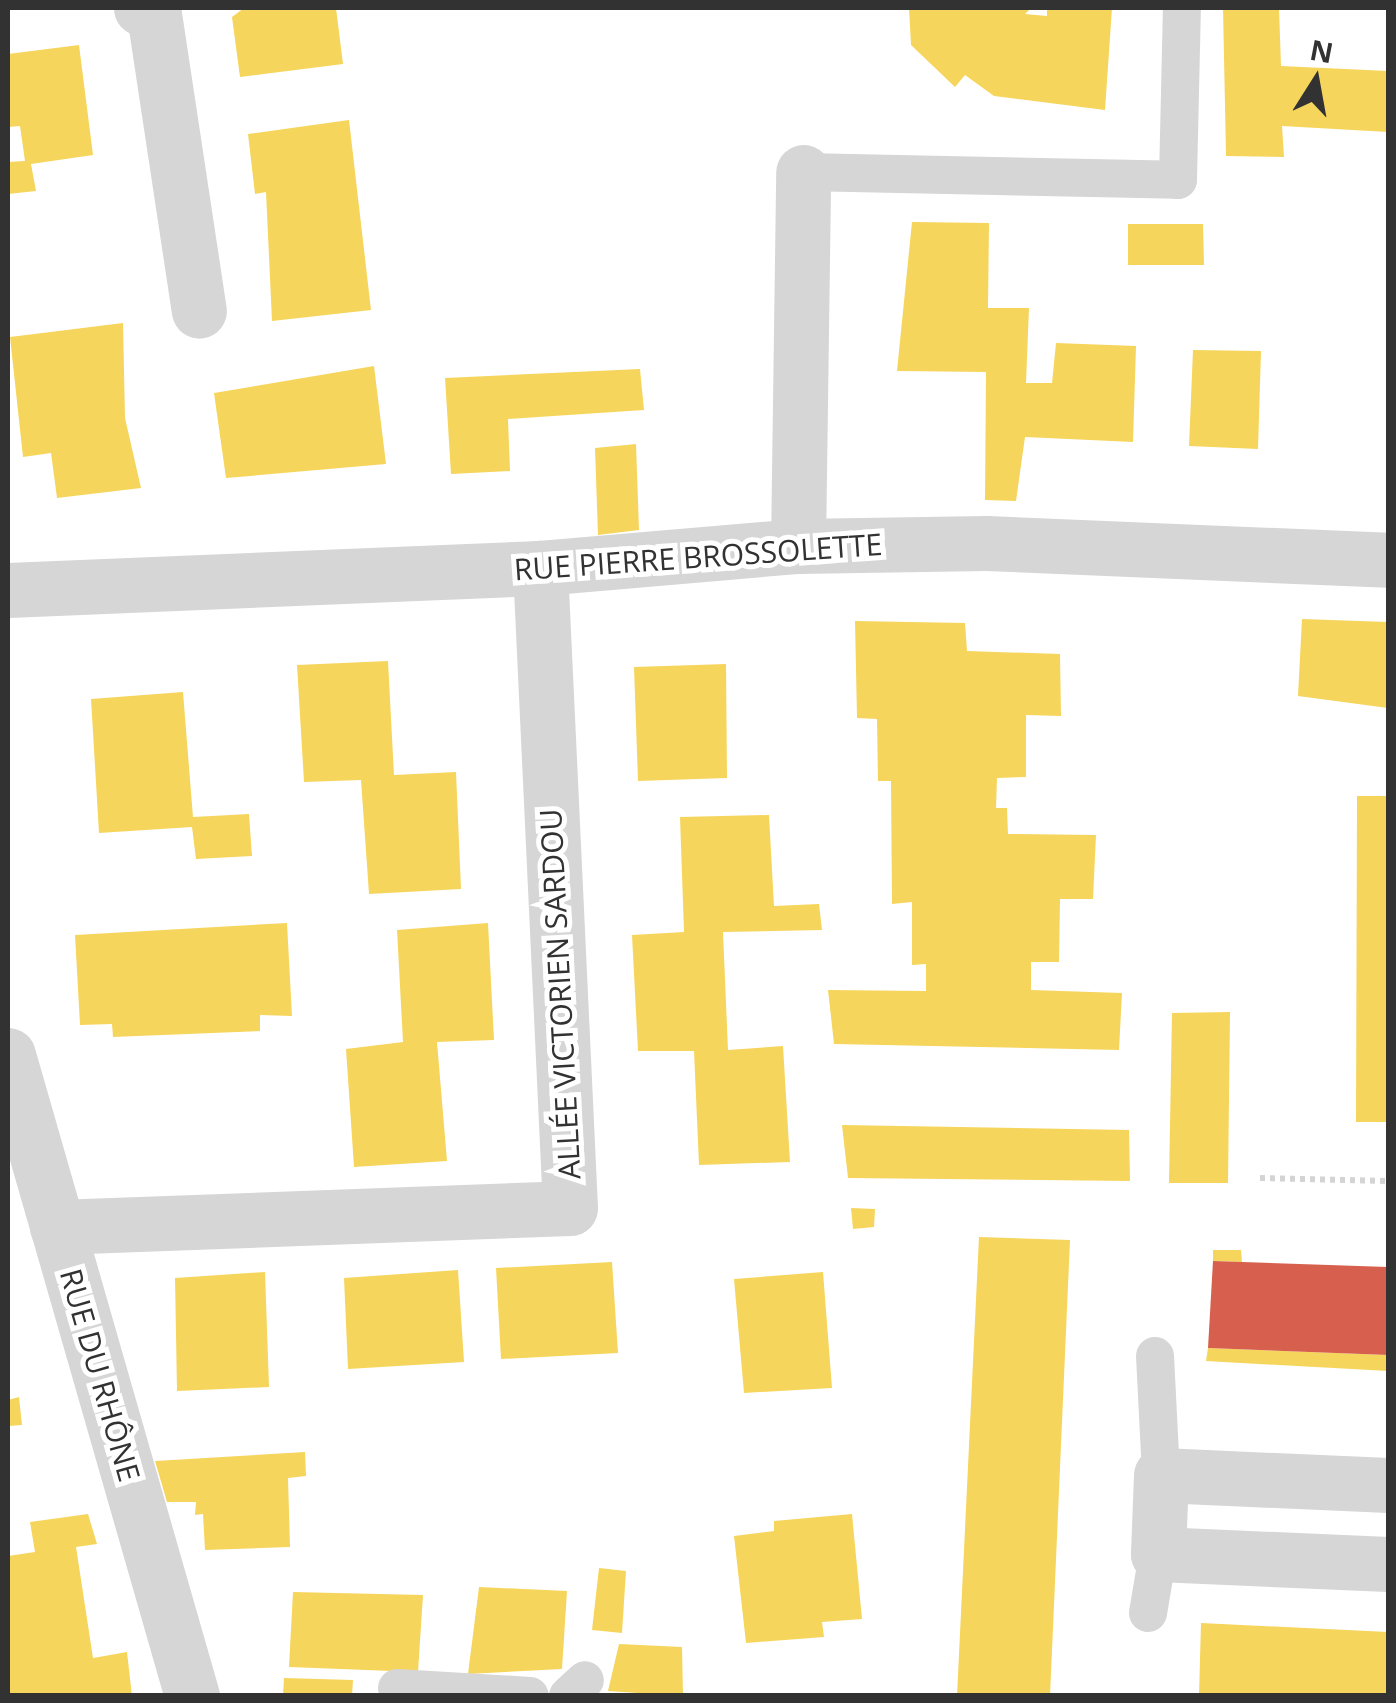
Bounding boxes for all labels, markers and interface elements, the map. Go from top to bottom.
north arrow [1266,30,1366,130]
text: N [1307,30,1337,71]
street label: RUE PIERRE BROSSOLETTE [513,526,883,588]
street label: ALLÉE VICTORIEN SARDOU [532,808,588,1180]
street label: RUE DU RHÔNE [52,1265,148,1485]

